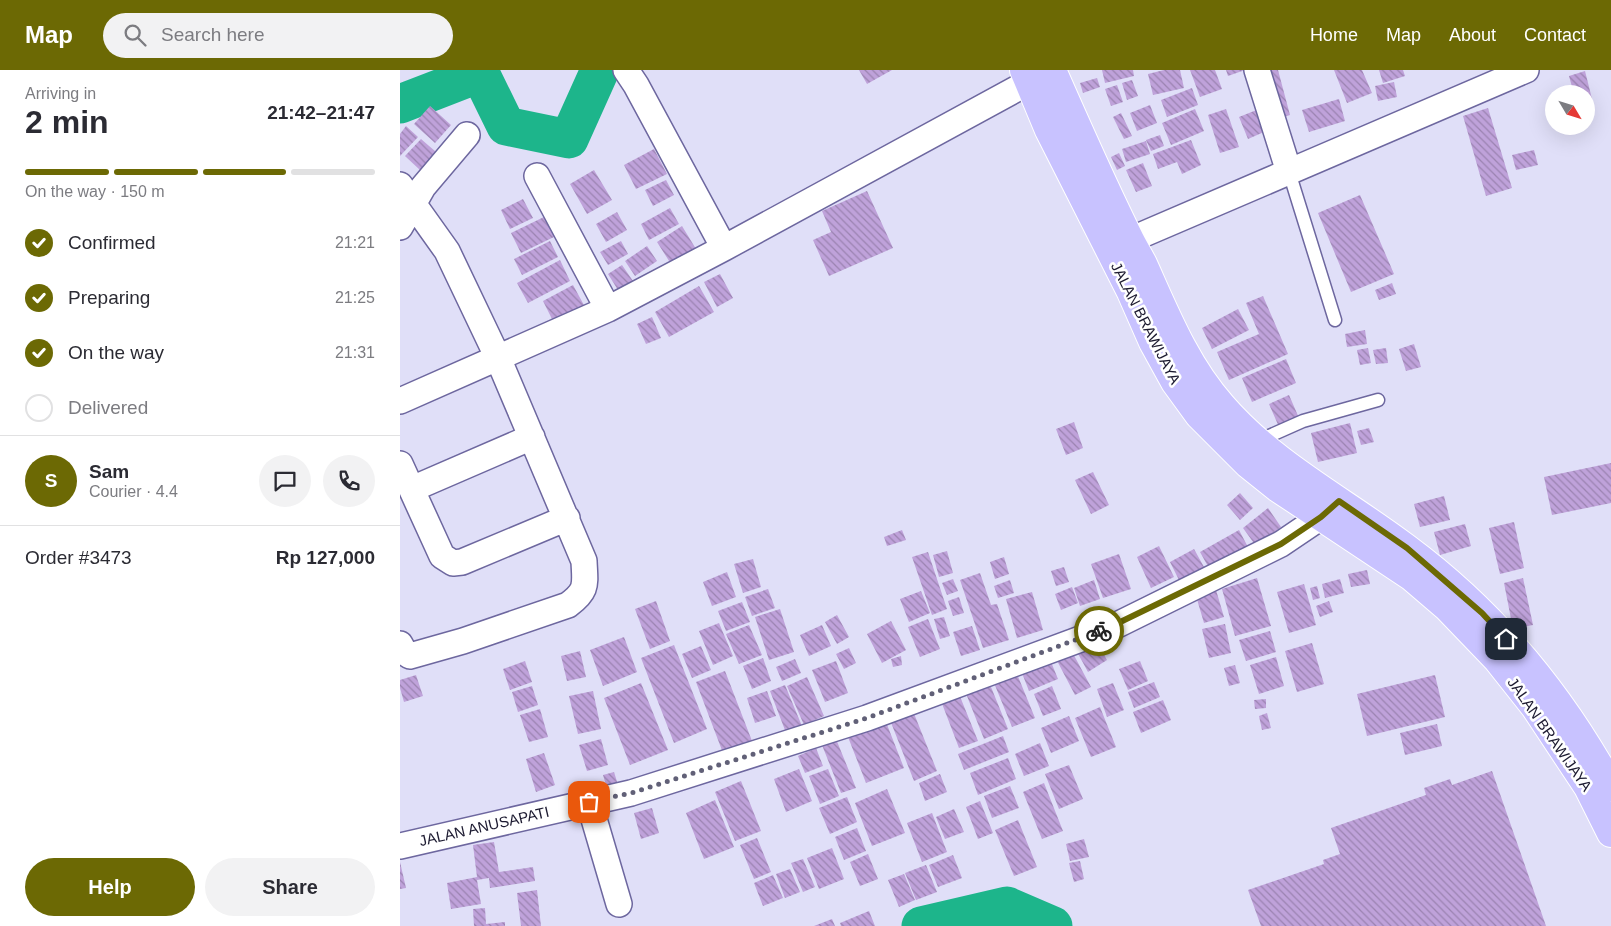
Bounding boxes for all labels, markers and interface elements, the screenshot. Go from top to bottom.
search box [103,13,453,58]
text: Map [25,21,73,48]
icon: search [121,21,149,49]
text: Search here [161,24,265,45]
text: Home [1310,25,1358,45]
text: Map [1386,25,1421,45]
text: About [1449,25,1496,45]
text: Contact [1524,25,1586,45]
text: Arriving in [25,85,96,102]
north arrow [1545,85,1595,135]
map controls [1545,85,1595,135]
text: 21:42–21:47 [267,102,375,123]
text: 2 min [25,104,109,140]
text: On the way · 150 m [25,183,165,200]
icon: check [25,229,53,257]
text: Confirmed [68,232,156,253]
text: 21:21 [335,234,375,251]
street label: JALAN BRAWIJAYA [1108,259,1184,387]
icon: check [25,284,53,312]
text: Preparing [68,287,150,308]
text: 21:25 [335,289,375,306]
icon: check [25,339,53,367]
text: On the way [68,342,164,363]
text: 21:31 [335,344,375,361]
text: Delivered [68,397,148,418]
button: chat [259,455,311,507]
button: phone [323,455,375,507]
text: Sam [89,461,129,482]
text: S [45,470,57,491]
text: Courier · 4.4 [89,483,178,500]
text: Order #3473 [25,547,132,568]
text: Rp 127,000 [276,547,375,568]
courier [1074,606,1124,656]
icon: bike [1085,617,1113,645]
pin [1485,618,1527,660]
icon: home [1492,625,1520,653]
street label: JALAN BRAWIJAYA [1504,674,1596,794]
pin [568,781,610,823]
icon: bag [575,788,603,816]
street label: JALAN ANUSAPATI [417,803,551,849]
button: Help [25,858,195,916]
button: Share [205,858,375,916]

